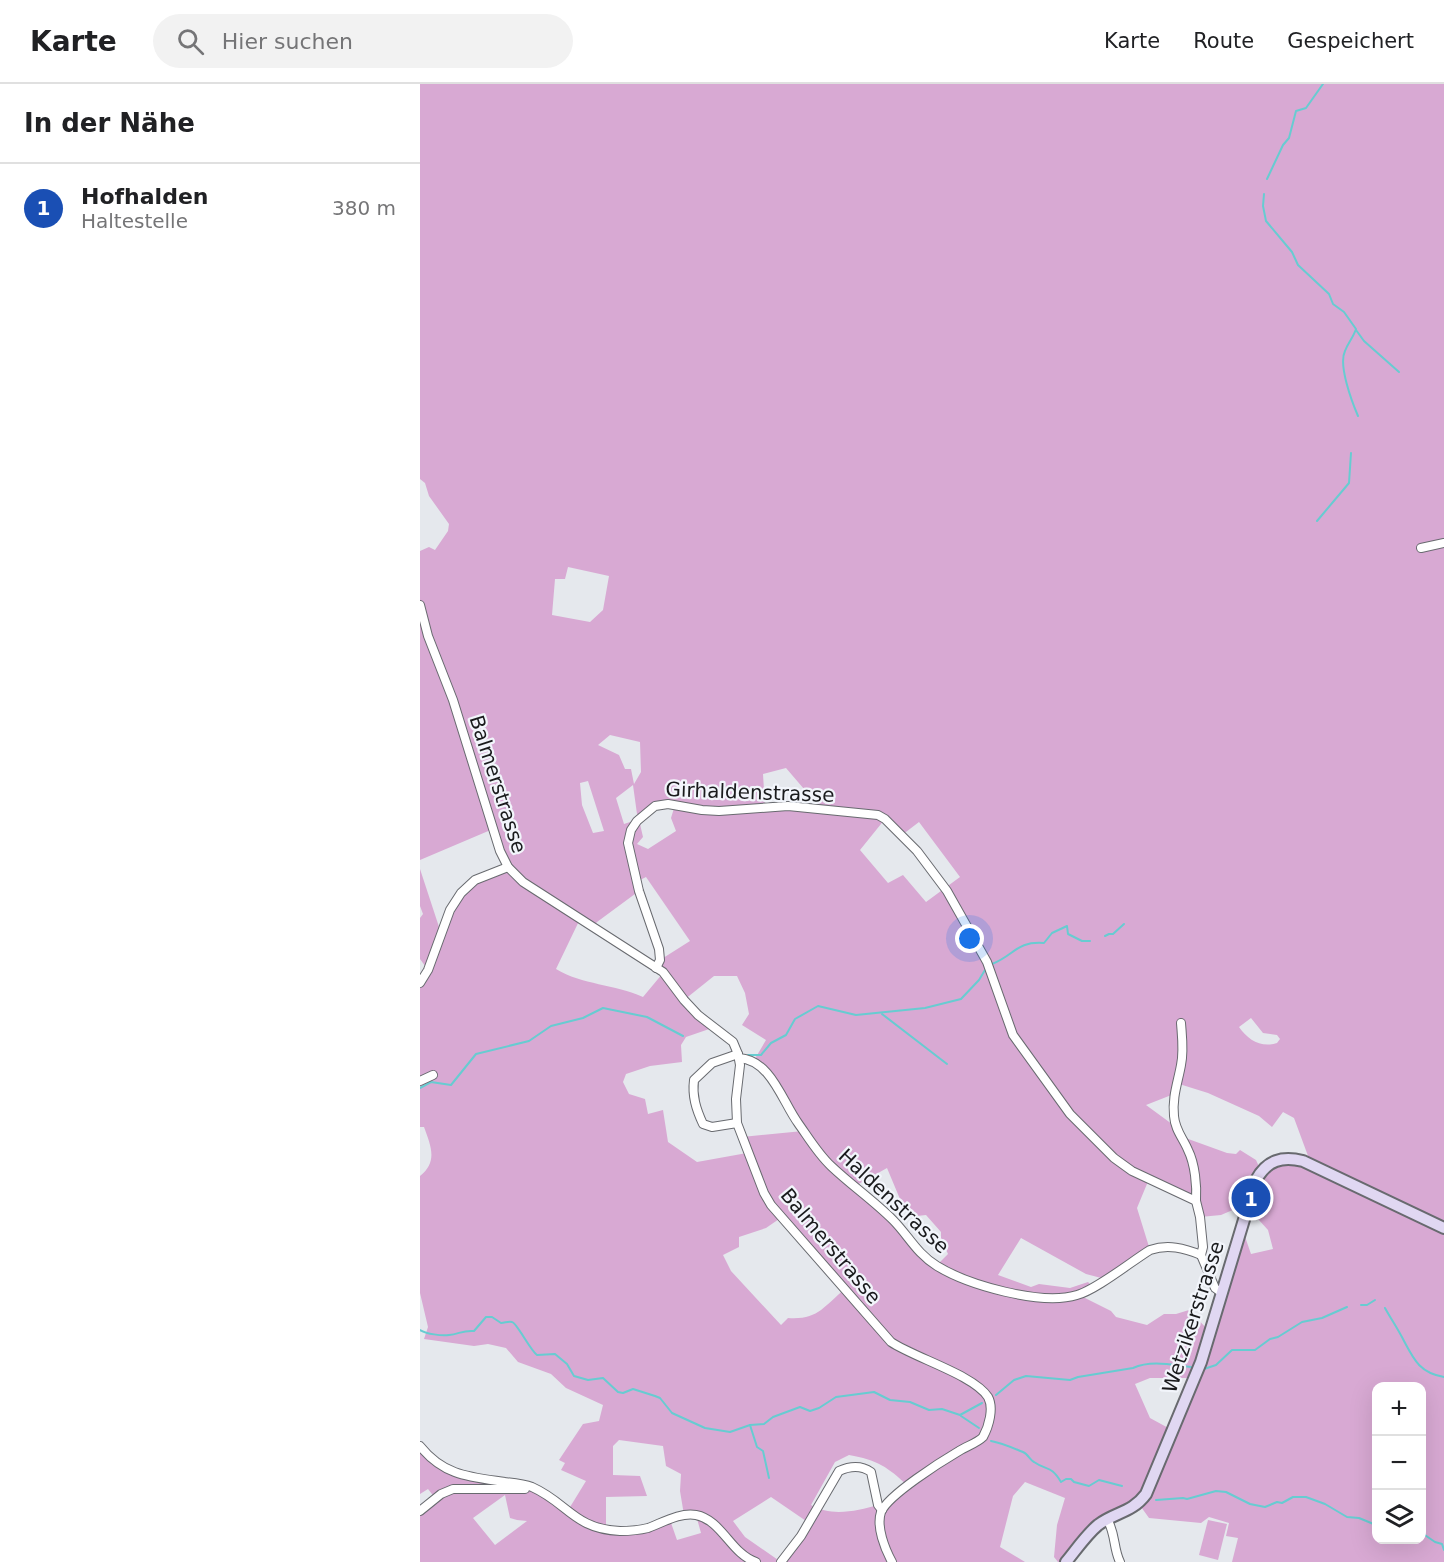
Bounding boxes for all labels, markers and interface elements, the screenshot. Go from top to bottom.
search box [153,14,573,68]
text: Karte [30,25,117,58]
icon: search [174,25,207,58]
text: Hier suchen [222,29,353,54]
text: Karte [1104,29,1160,53]
text: Route [1193,29,1254,53]
text: Gespeichert [1287,29,1414,53]
text: In der Nähe [24,108,195,138]
text: Hofhalden [81,184,208,209]
text: 1 [37,196,50,220]
text: 380 m [332,196,396,220]
text: Haltestelle [81,209,188,233]
street label: Balmerstrasse [464,712,532,856]
street label: Girhaldenstrasse [665,777,835,807]
your location [955,924,984,953]
street label: Haldenstrasse [834,1144,954,1258]
pin: 1 [1232,1176,1270,1220]
street label: Balmerstrasse [776,1183,886,1309]
street label: Wetzikerstrasse [1157,1238,1229,1396]
map controls [1372,1382,1426,1544]
button: + [1372,1382,1426,1436]
button: − [1372,1436,1426,1490]
button: layers [1372,1490,1426,1544]

